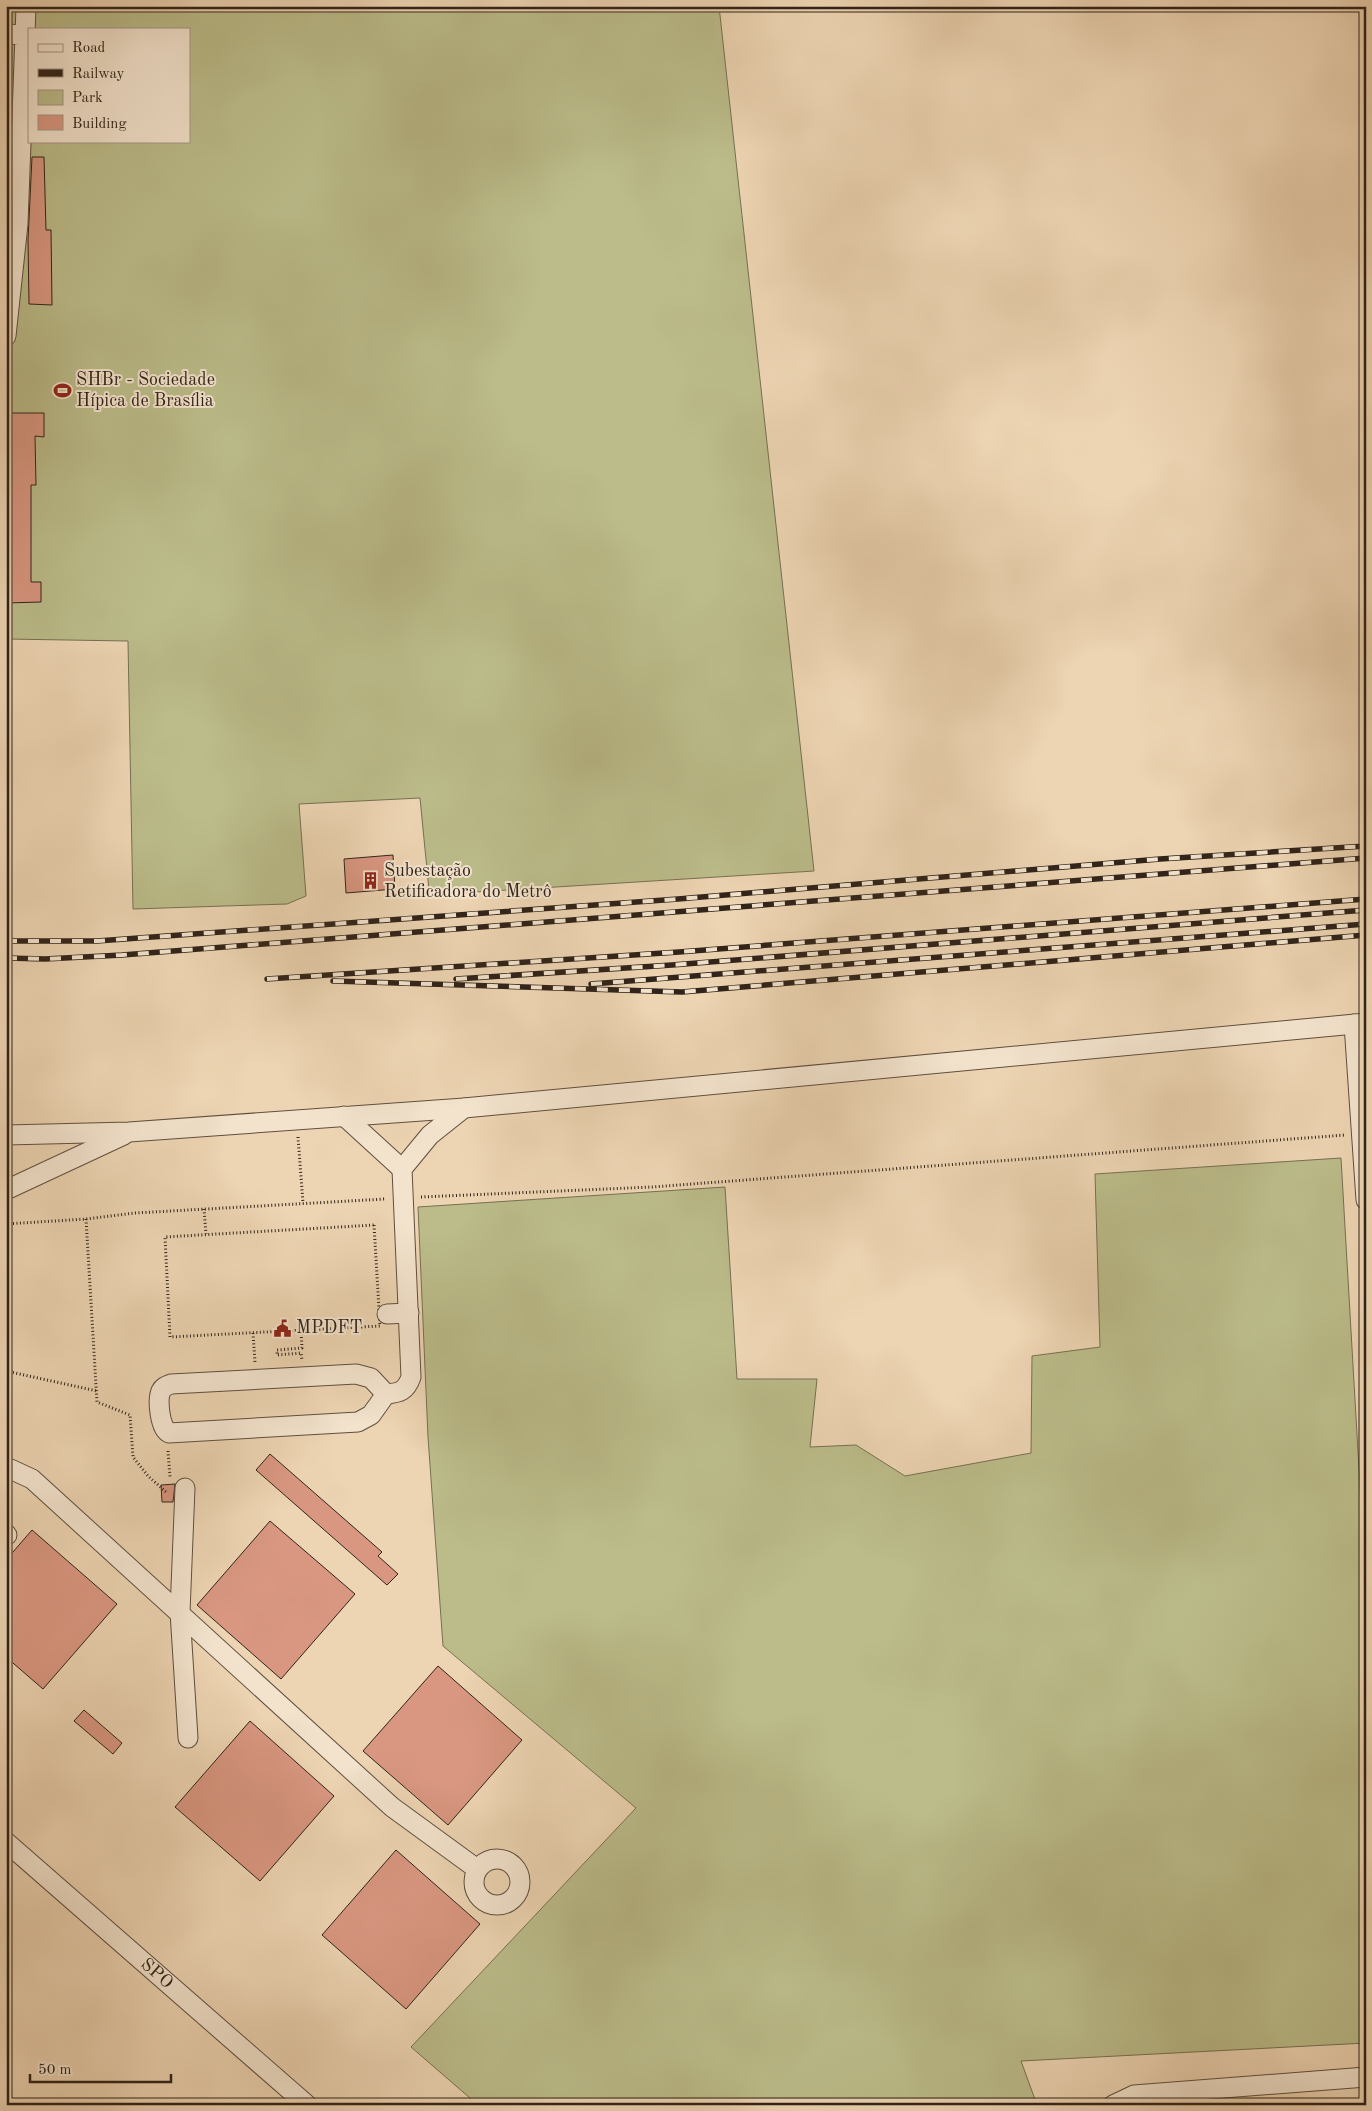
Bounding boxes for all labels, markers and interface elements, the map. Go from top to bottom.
legend [28,28,190,142]
text: Road [72,41,106,56]
text: Railway [72,67,125,82]
text: Park [72,91,103,106]
text: Building [72,117,127,132]
place label: SHBr - Sociedade Hípica de Brasília [76,371,215,410]
sports icon: SHBr - Sociedade Hípica de Brasília [52,380,72,400]
place label: Subestação Retificadora do Metrô [384,862,552,901]
building icon: Subestação Retificadora do Metrô [360,871,380,891]
public building icon: MPDFT [272,1318,292,1338]
place label: MPDFT [296,1319,362,1337]
street label: SPO [137,1955,176,1992]
scale bar [30,2051,171,2083]
text: 50 m [38,2063,72,2078]

